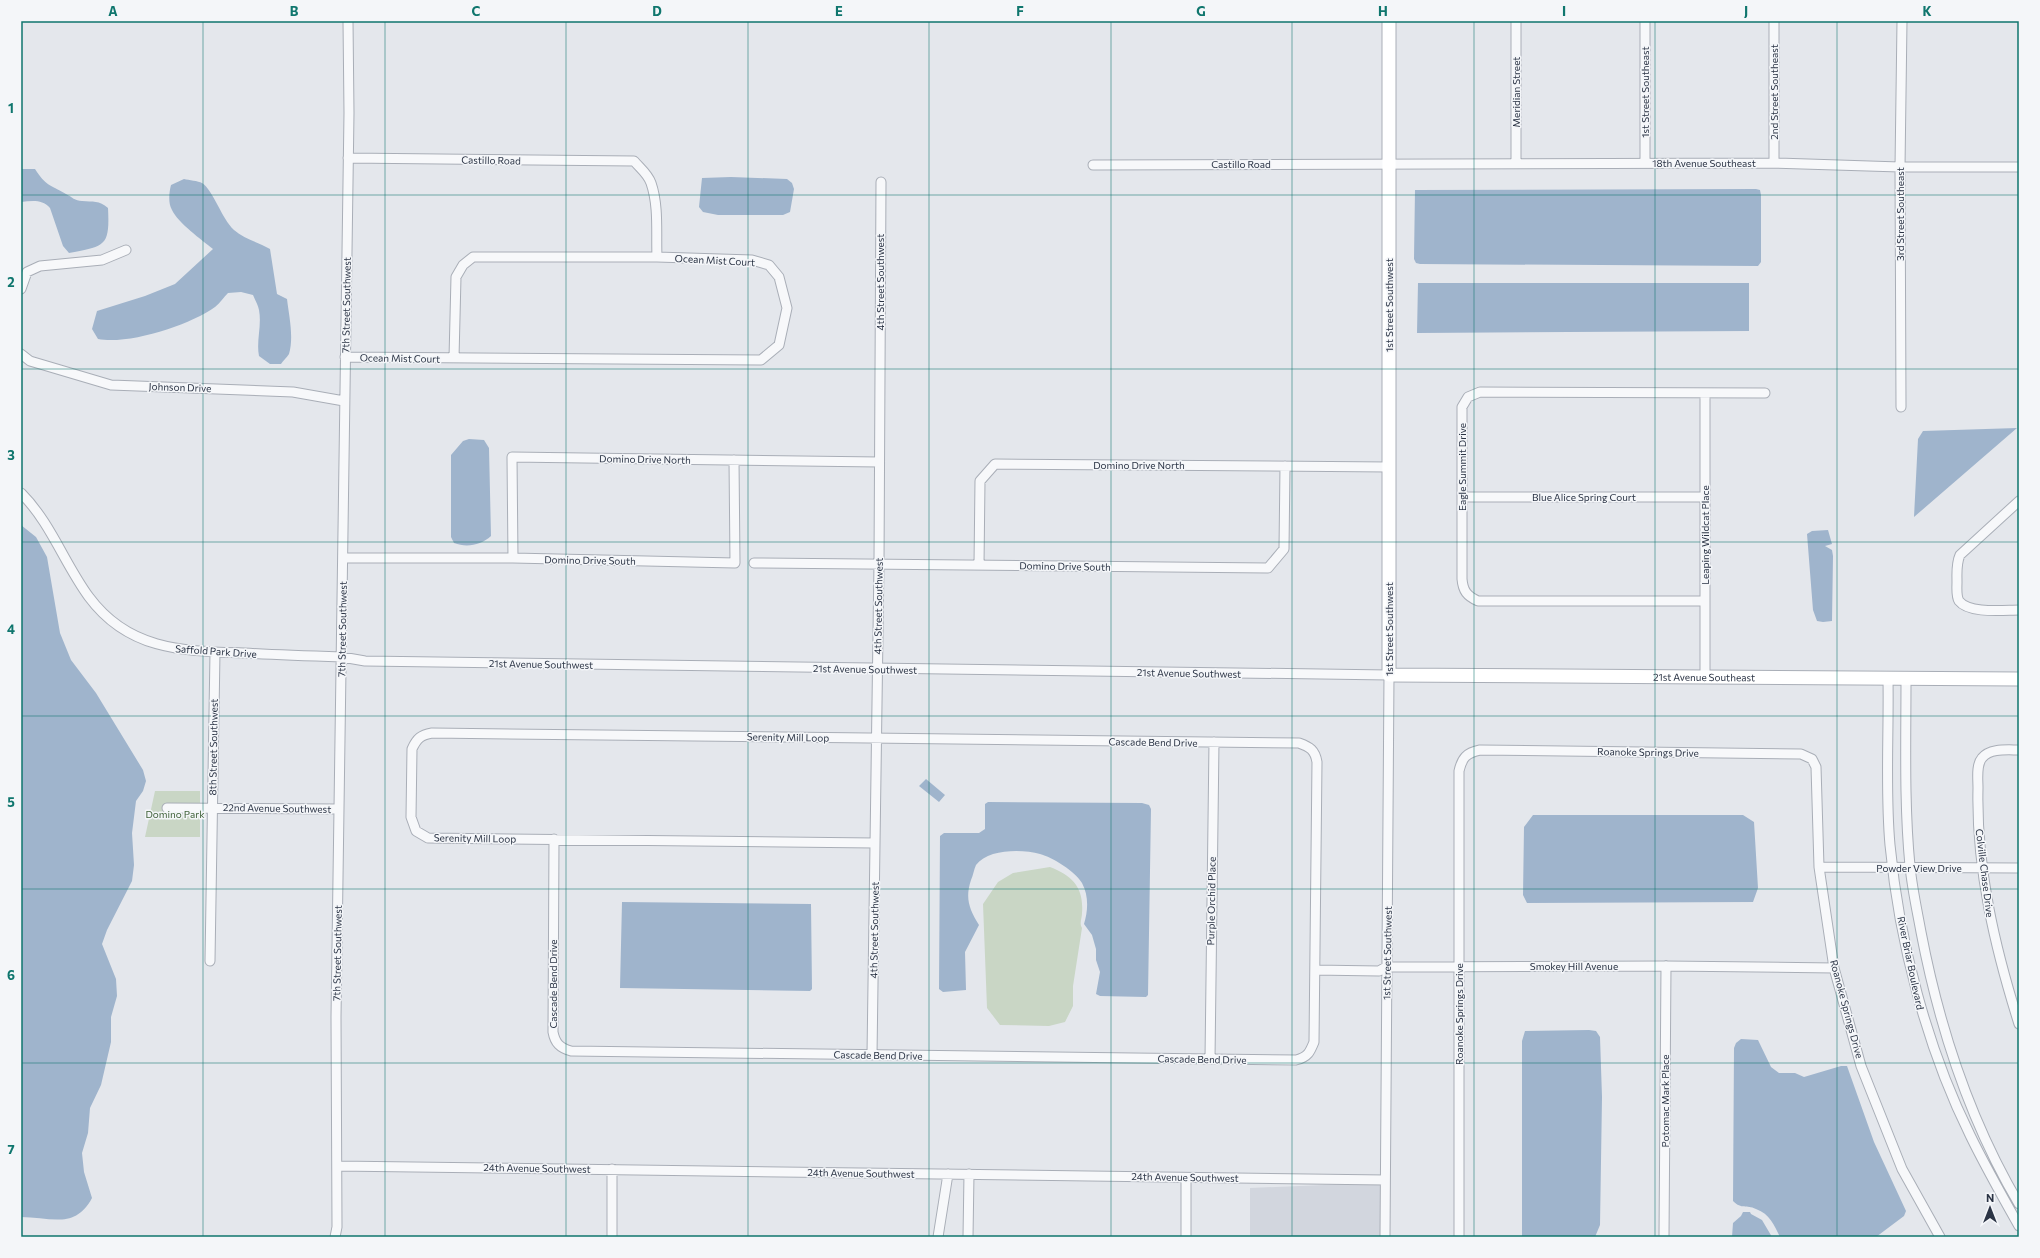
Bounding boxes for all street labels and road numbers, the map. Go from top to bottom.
street label: 2nd Street Southeast [1768,44,1780,140]
street label: 1st Street Southeast [1639,46,1651,138]
street label: Meridian Street [1510,57,1522,127]
street label: Castillo Road [461,153,521,167]
street label: 18th Avenue Southeast [1652,157,1756,169]
street label: Castillo Road [1211,158,1271,170]
street label: 3rd Street Southeast [1894,167,1906,261]
street label: 4th Street Southwest [874,234,886,330]
street label: Ocean Mist Court [675,252,755,268]
street label: 7th Street Southwest [339,257,353,353]
street label: 1st Street Southwest [1383,258,1395,352]
street label: Ocean Mist Court [360,351,440,365]
street label: Johnson Drive [148,380,212,394]
street label: Eagle Summit Drive [1456,423,1468,511]
street label: Domino Drive North [599,452,691,466]
street label: Domino Drive North [1093,459,1185,471]
street label: Leaping Wildcat Place [1699,485,1711,585]
street label: Blue Alice Spring Court [1532,491,1636,503]
street label: Domino Drive South [544,553,636,567]
street label: 4th Street Southwest [871,558,885,654]
street label: Domino Drive South [1019,559,1111,573]
street label: 7th Street Southwest [335,581,349,677]
street label: 1st Street Southwest [1383,582,1395,676]
street label: Saffold Park Drive [175,642,257,660]
street label: 21st Avenue Southwest [489,657,593,671]
street label: 21st Avenue Southwest [813,662,917,676]
street label: 21st Avenue Southwest [1137,666,1241,680]
street label: 21st Avenue Southeast [1653,671,1755,683]
street label: 8th Street Southwest [206,698,220,796]
street label: Serenity Mill Loop [747,730,829,744]
street label: Cascade Bend Drive [1108,735,1198,749]
street label: Roanoke Springs Drive [1597,745,1699,759]
street label: 22nd Avenue Southwest [223,801,331,815]
street label: Colville Chase Drive [1974,828,1996,918]
street label: Serenity Mill Loop [434,831,516,845]
street label: Purple Orchid Place [1204,857,1218,945]
street label: Powder View Drive [1876,862,1962,874]
street label: 4th Street Southwest [867,882,881,978]
street label: 7th Street Southwest [330,905,344,1001]
street label: 1st Street Southwest [1380,906,1394,1000]
street label: River Briar Boulevard [1895,915,1927,1011]
street label: Cascade Bend Drive [547,939,559,1029]
street label: Roanoke Springs Drive [1828,958,1866,1060]
street label: Smokey Hill Avenue [1530,960,1618,972]
street label: Roanoke Springs Drive [1453,963,1465,1065]
street label: Cascade Bend Drive [833,1048,923,1062]
street label: Cascade Bend Drive [1157,1052,1247,1066]
street label: Potomac Mark Place [1659,1054,1671,1148]
street label: 24th Avenue Southwest [483,1161,591,1175]
street label: 24th Avenue Southwest [807,1166,915,1180]
street label: 24th Avenue Southwest [1131,1170,1239,1184]

